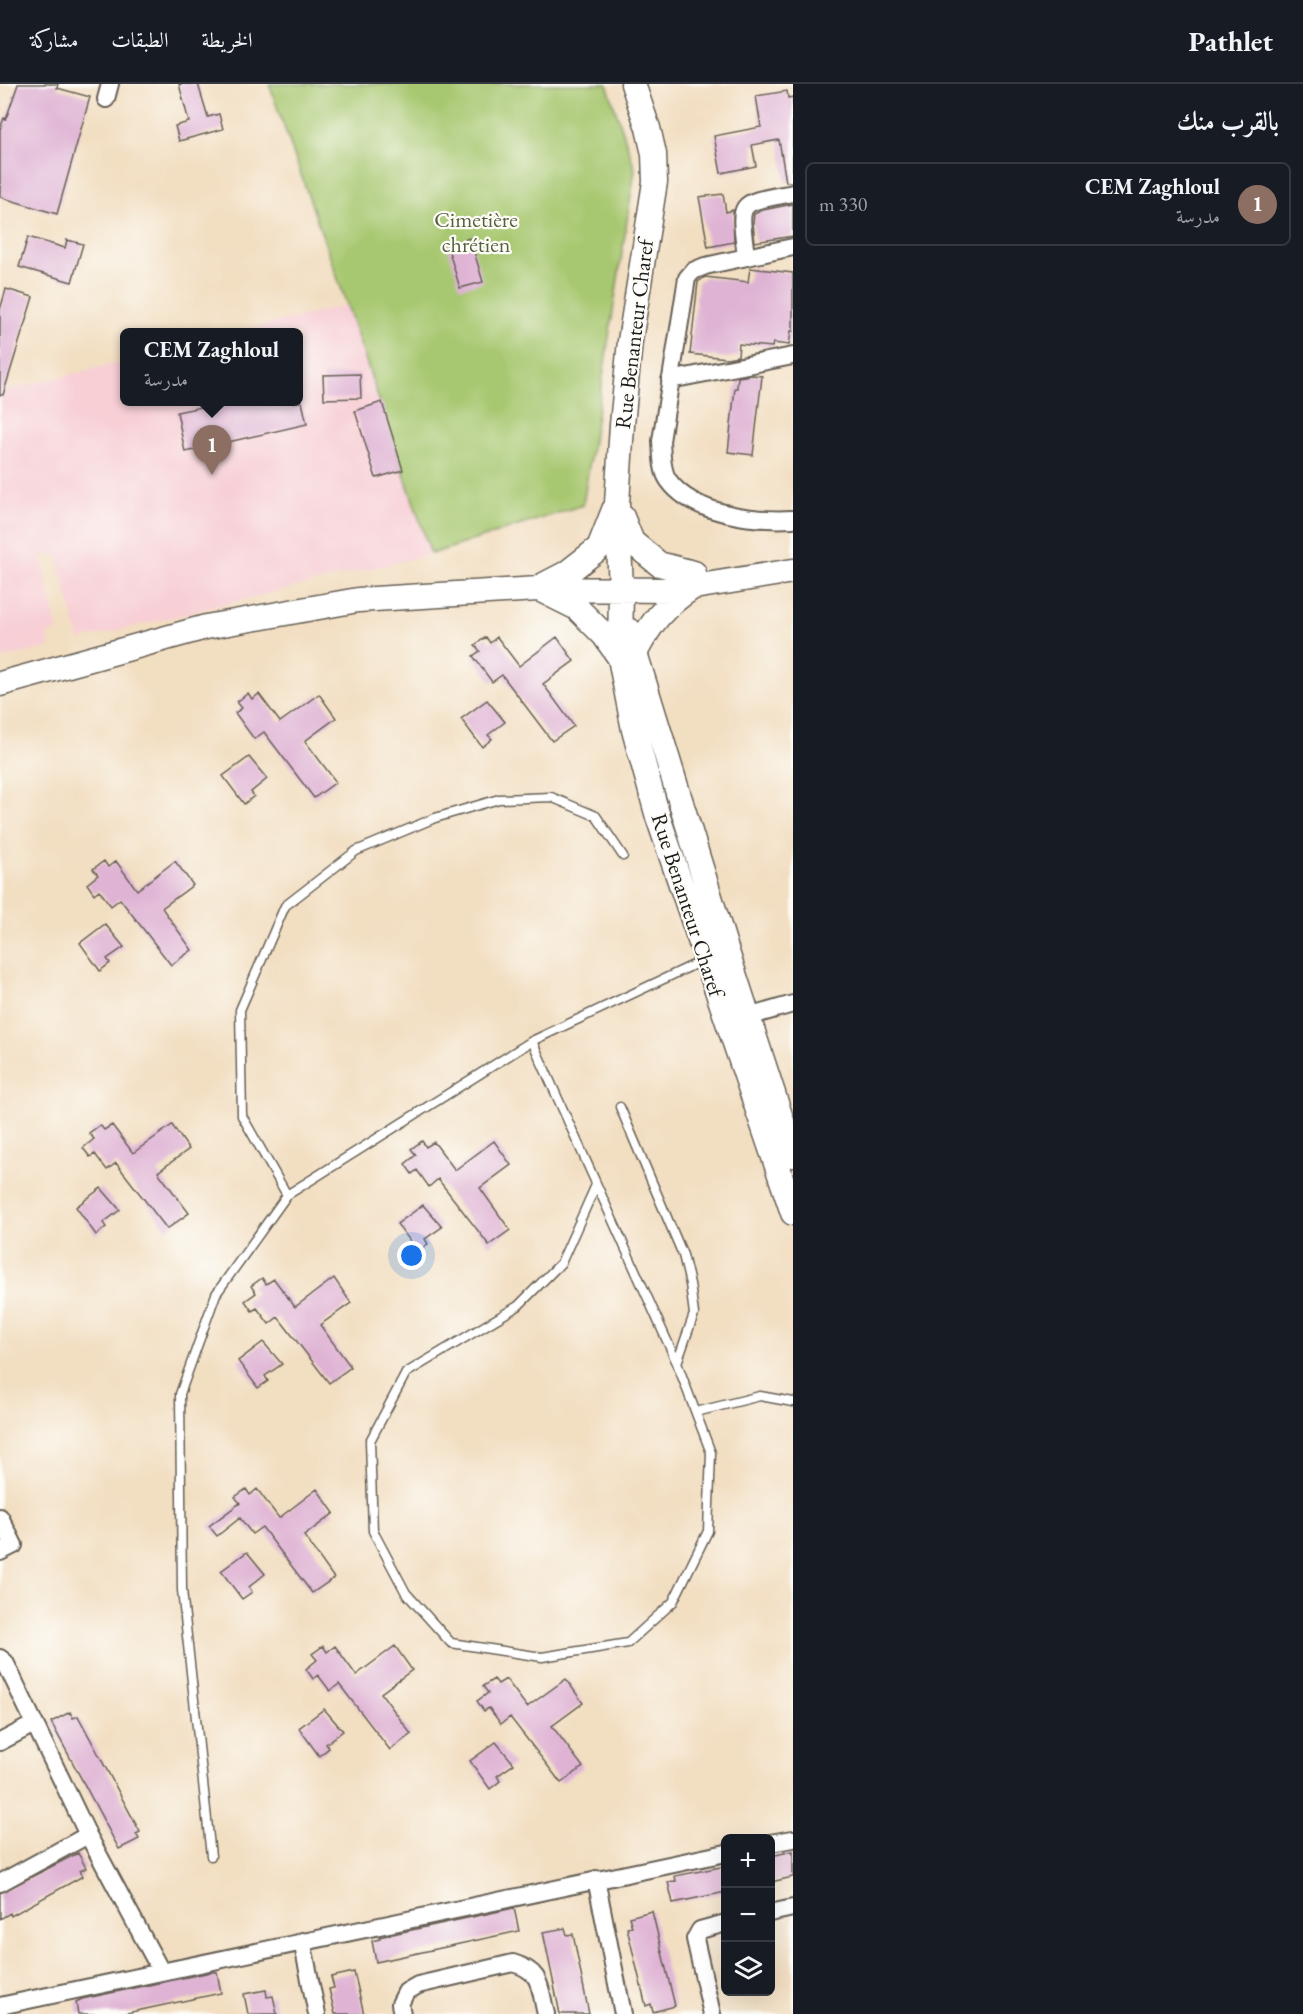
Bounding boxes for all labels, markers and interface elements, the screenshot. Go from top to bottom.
text: Pathlet [1189,23,1273,59]
text: مشاركة [30,26,78,53]
text: الطبقات [111,26,168,53]
text: الخريطة [201,26,253,53]
text: بالقرب منك [1177,104,1279,138]
text: CEM Zaghloul [1085,172,1220,201]
text: 330 m [819,191,867,217]
text: 1 [1252,191,1263,217]
text: مدرسة [1176,203,1220,229]
park label: Cimetière chrétien [434,205,518,259]
street label: Rue Benanteur Charef [608,234,660,431]
popup [120,328,303,406]
text: CEM Zaghloul [144,335,279,364]
text: مدرسة [144,366,188,392]
pin: 1 [192,426,232,475]
street label: Rue Benanteur Charef [645,810,732,1003]
your location [397,1241,426,1270]
map controls [721,1834,775,1996]
button: + [721,1834,775,1888]
button: − [721,1888,775,1942]
button: layers [721,1942,775,1996]

